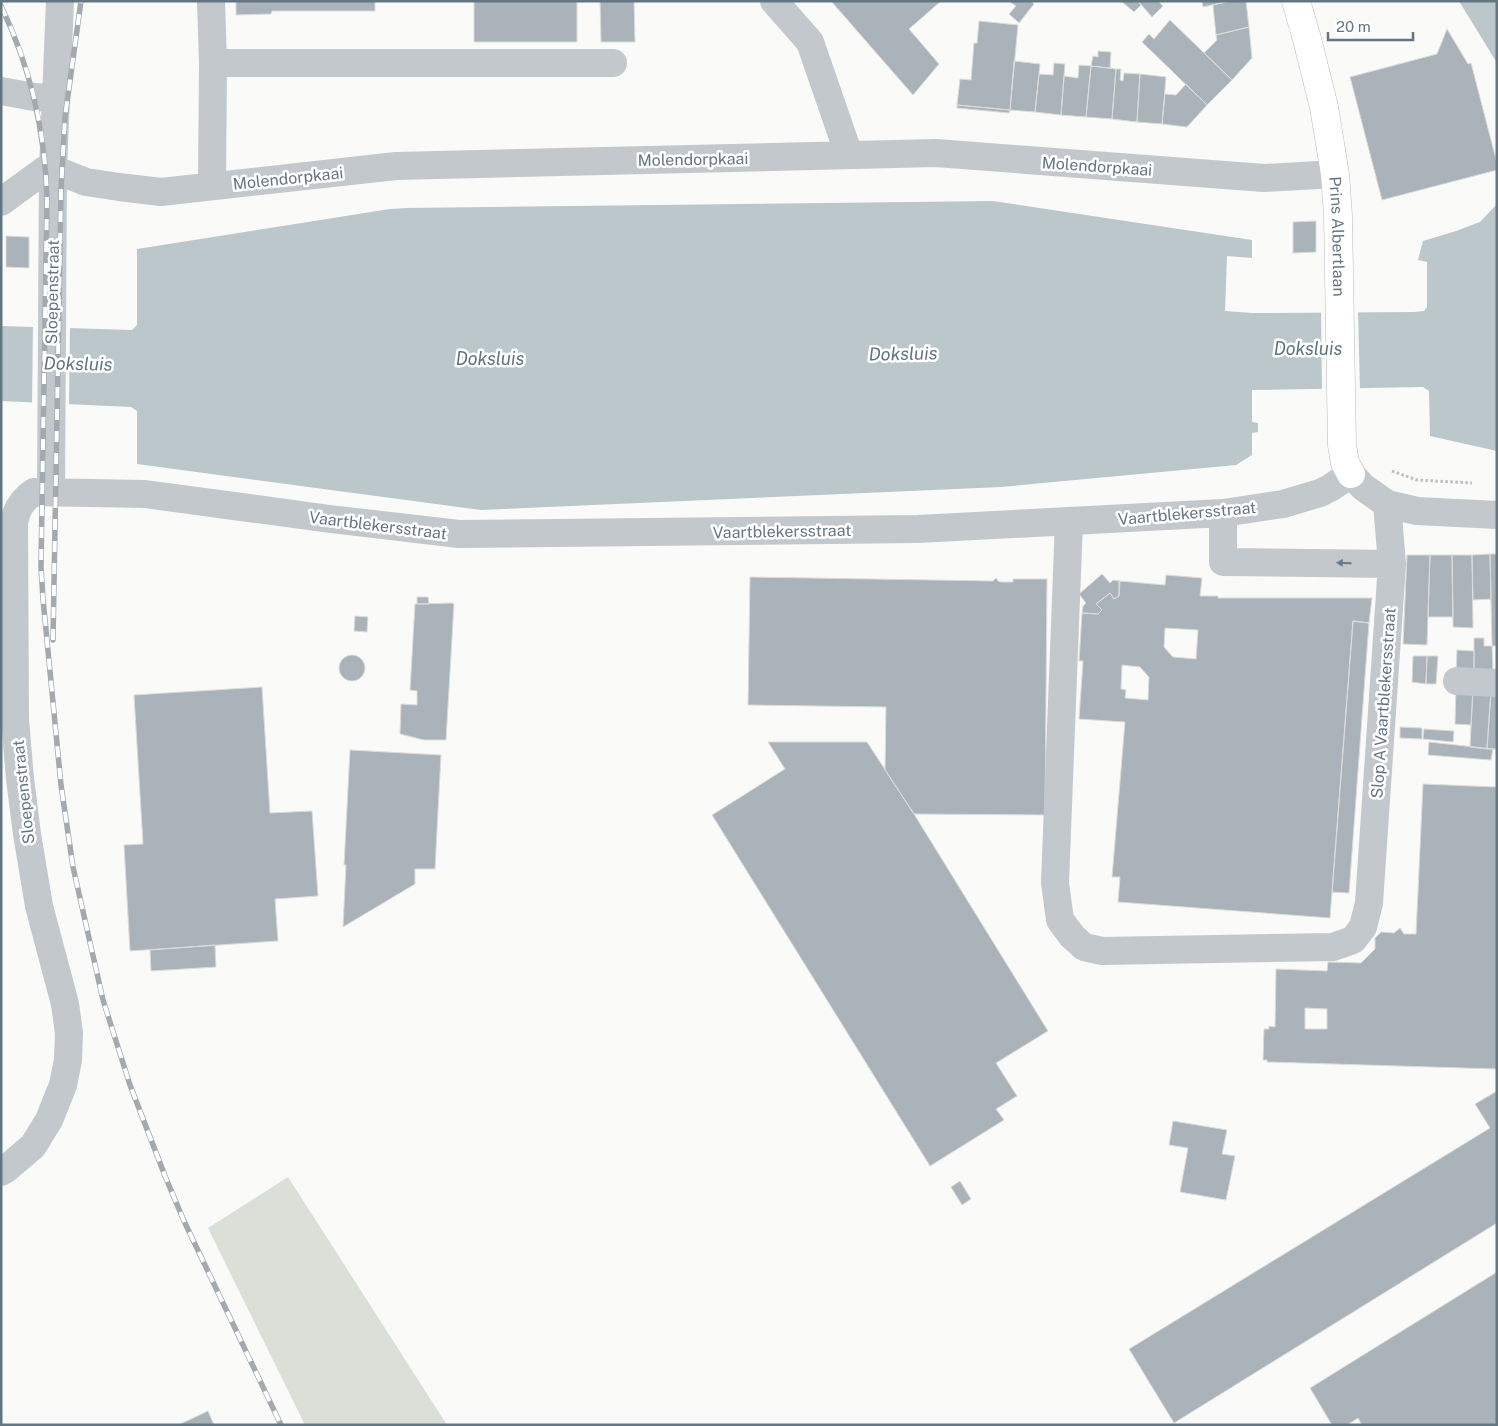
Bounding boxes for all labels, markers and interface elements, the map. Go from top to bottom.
scale bar [1328,10,1413,42]
text: 20 m [1336,18,1371,35]
street label: Molendorpkaai [638,149,748,170]
street label: Molendorpkaai [1041,153,1153,180]
street label: Molendorpkaai [232,163,344,194]
street label: Prins Albertlaan [1325,176,1348,297]
street label: Sloepenstraat [42,240,63,345]
water label: Doksluis [1274,338,1343,359]
water label: Doksluis [868,342,938,365]
water label: Doksluis [456,348,525,369]
water label: Doksluis [44,352,113,375]
street label: Vaartblekersstraat [1117,498,1257,529]
street label: Vaartblekersstraat [308,508,448,543]
street label: Vaartblekersstraat [713,521,851,542]
one-way arrow [1335,559,1351,567]
street label: Slop A Vaartblekersstraat [1367,607,1400,799]
street label: Sloepenstraat [9,739,38,845]

